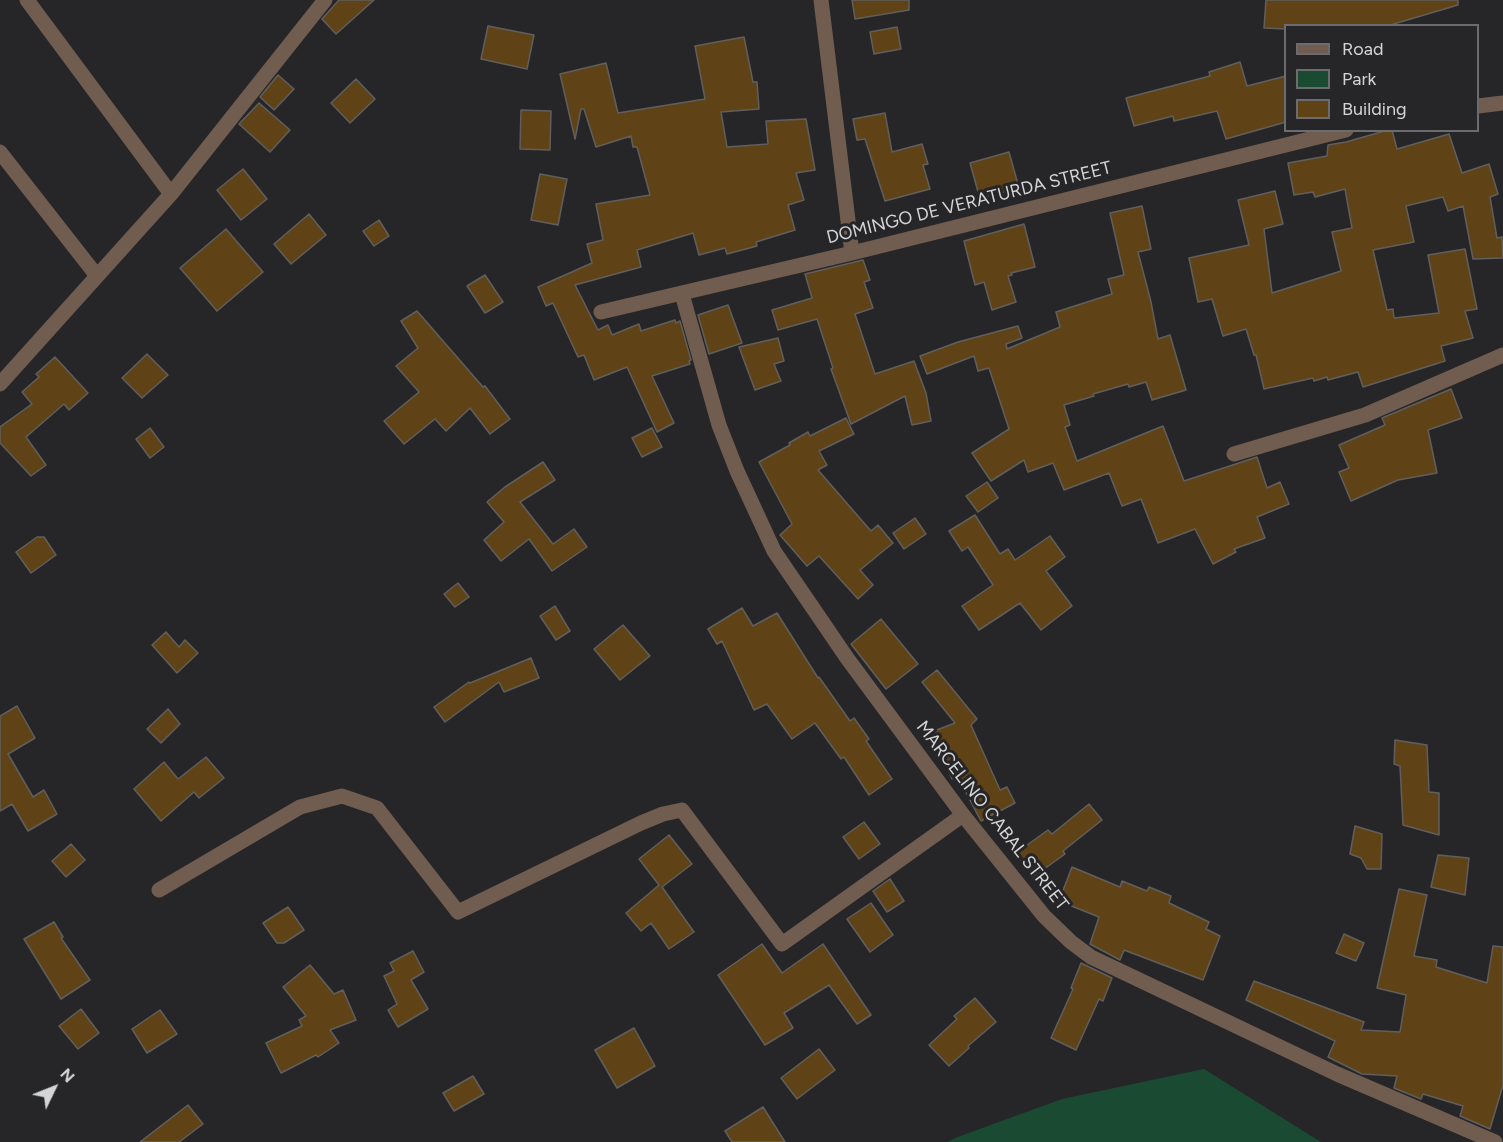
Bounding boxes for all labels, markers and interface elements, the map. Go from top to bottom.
legend [1284,24,1479,132]
text: Road [1342,38,1383,60]
text: Park [1342,68,1376,90]
text: Building [1342,98,1407,120]
street label: DOMINGO DE VERATURDA STREET [824,157,1114,249]
street label: MARCELINO CABAL STREET [911,717,1073,915]
north arrow [24,1058,84,1118]
text: N [56,1064,79,1086]

